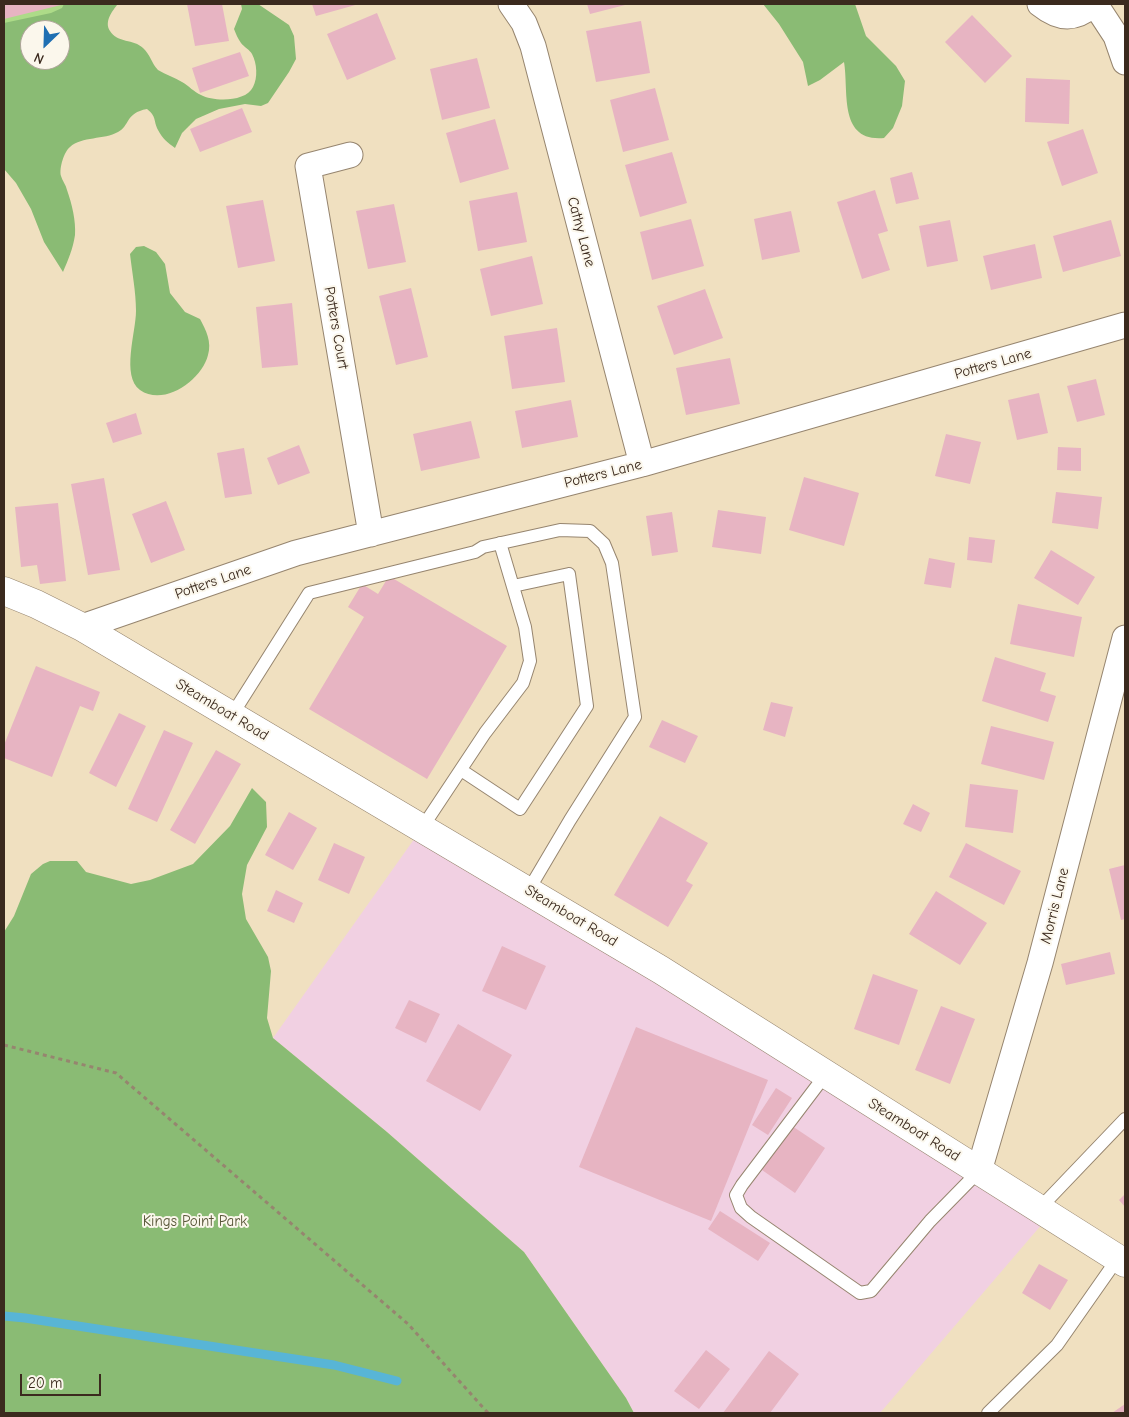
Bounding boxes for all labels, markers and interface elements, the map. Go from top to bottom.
north arrow [20,20,70,70]
text: N [31,49,47,68]
street label: Cathy Lane [563,195,599,269]
street label: Potters Court [320,285,352,371]
street label: Potters Lane [952,344,1034,384]
street label: Potters Lane [562,456,644,492]
street label: Potters Lane [173,561,253,603]
street label: Steamboat Road [172,675,272,745]
street label: Morris Lane [1037,866,1073,946]
street label: Steamboat Road [521,881,621,951]
street label: Steamboat Road [865,1094,963,1166]
park label: Kings Point Park [143,1213,247,1231]
scale bar [22,1364,104,1396]
text: 20 m [28,1374,62,1392]

